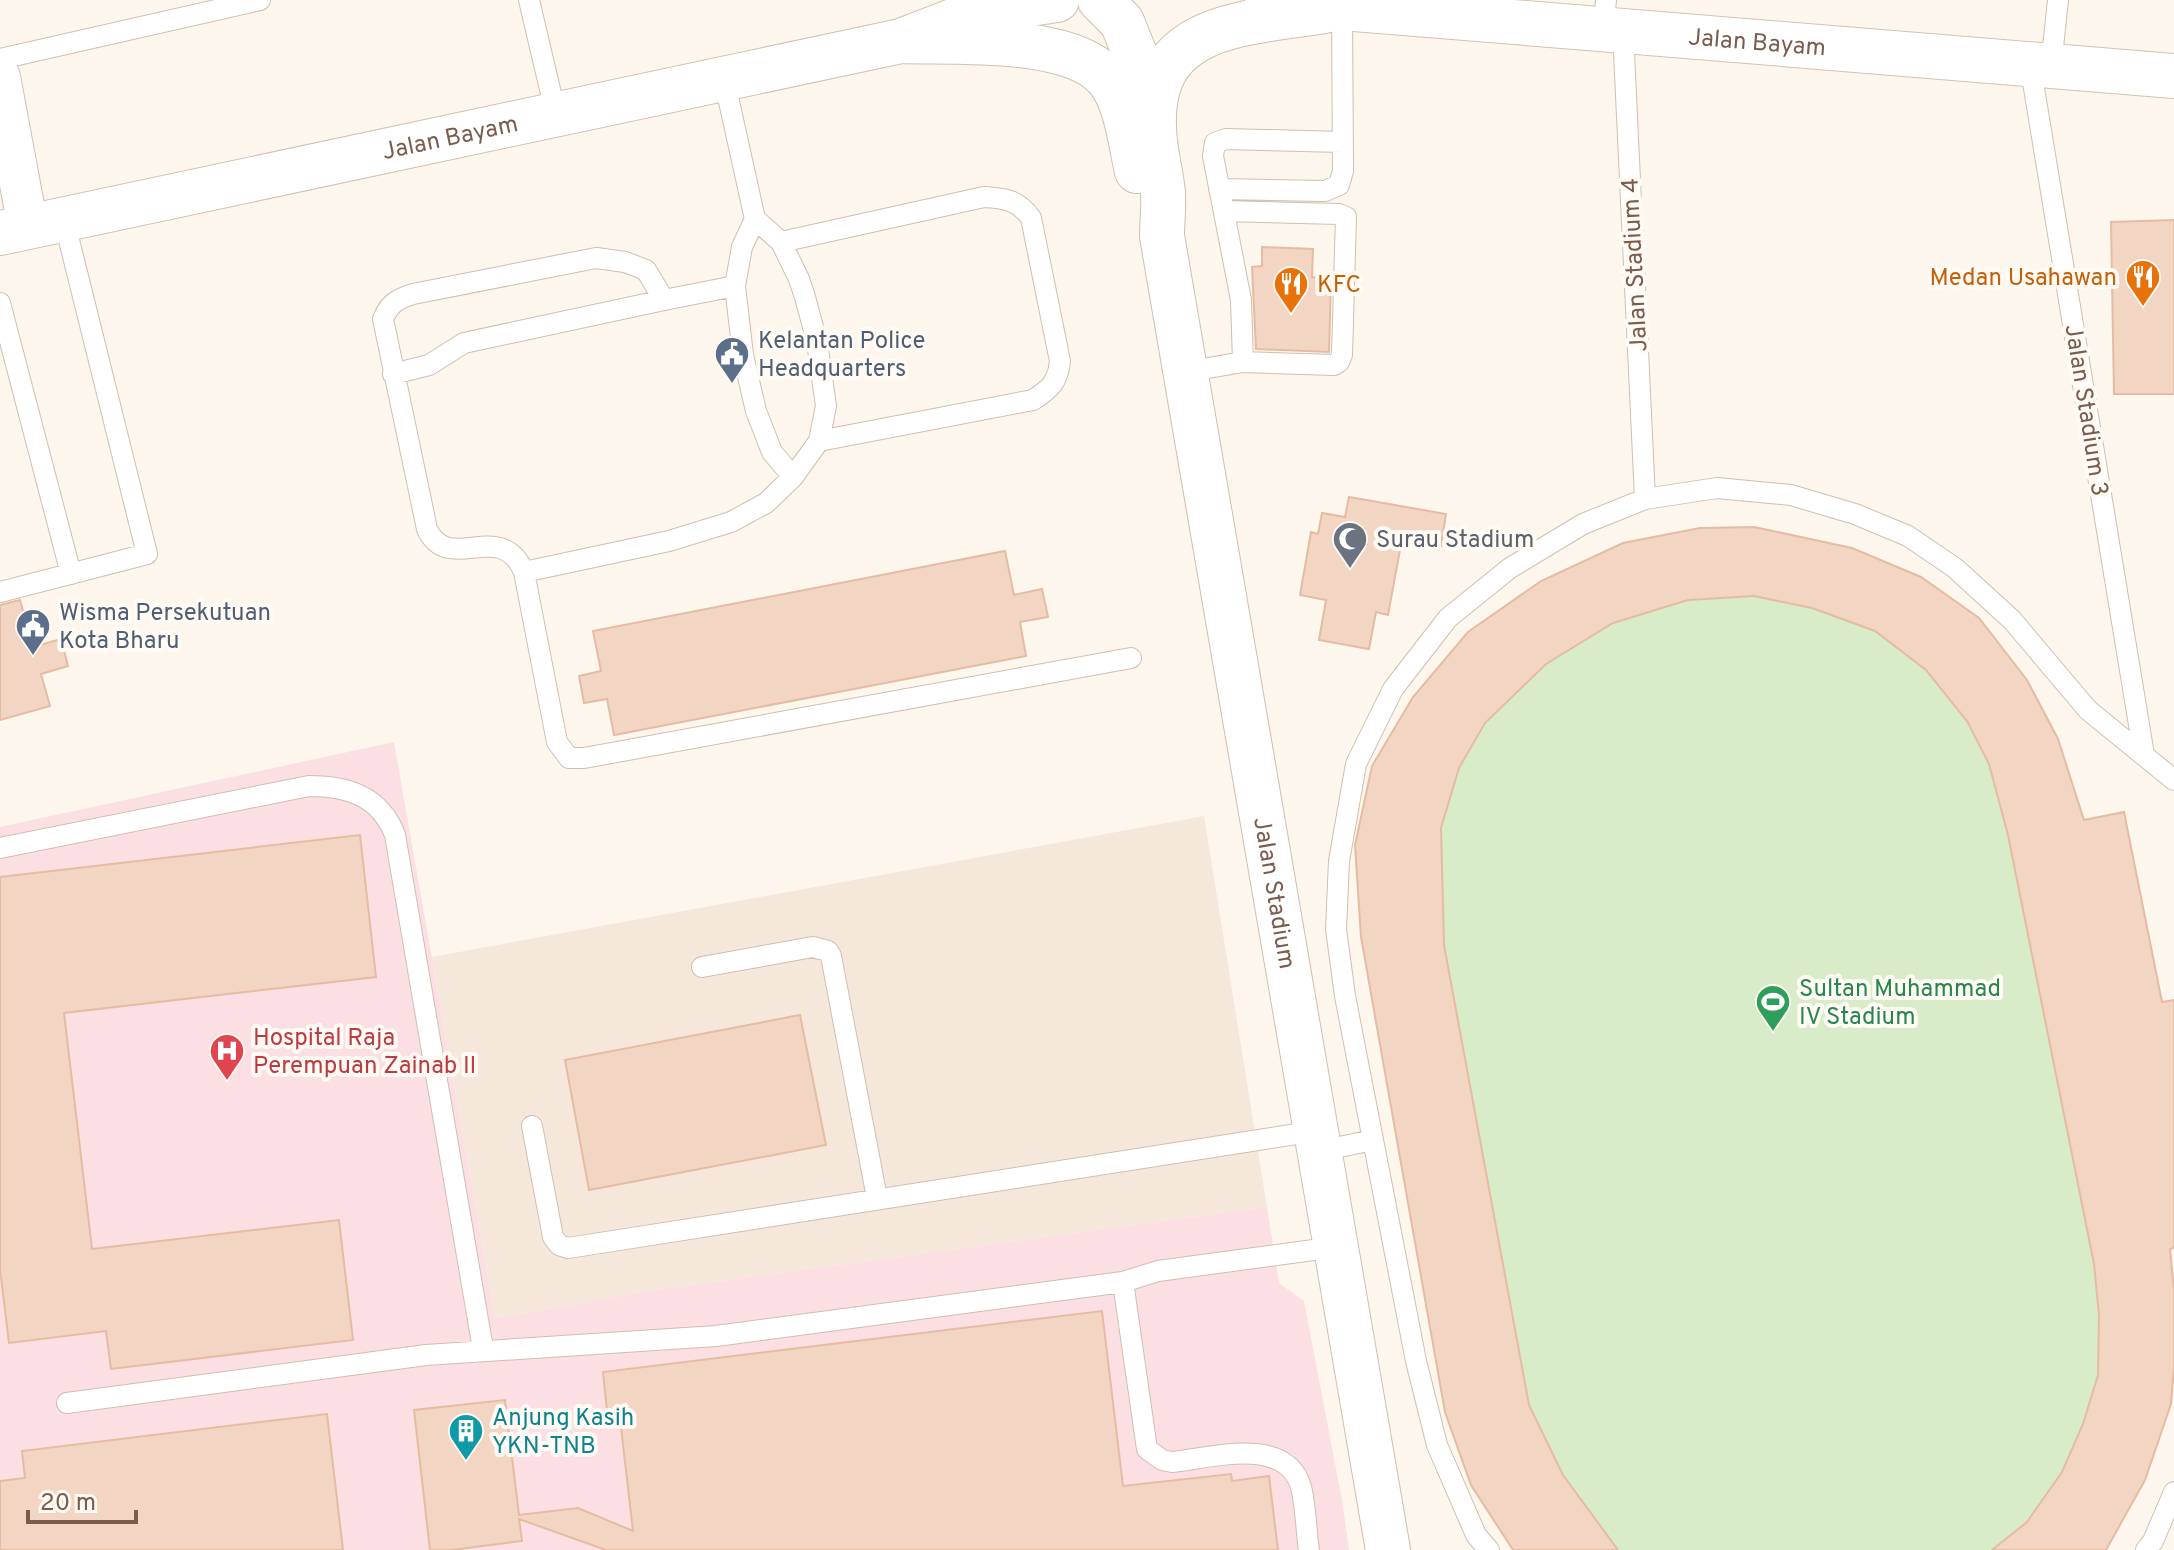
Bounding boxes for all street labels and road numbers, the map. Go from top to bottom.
street label: Jalan Bayam [1687,23,1827,65]
street label: Jalan Bayam [380,110,521,168]
street label: Jalan Stadium 4 [1616,177,1656,353]
street label: Jalan Stadium 3 [2057,322,2113,498]
street label: Jalan Stadium [1245,815,1301,972]

